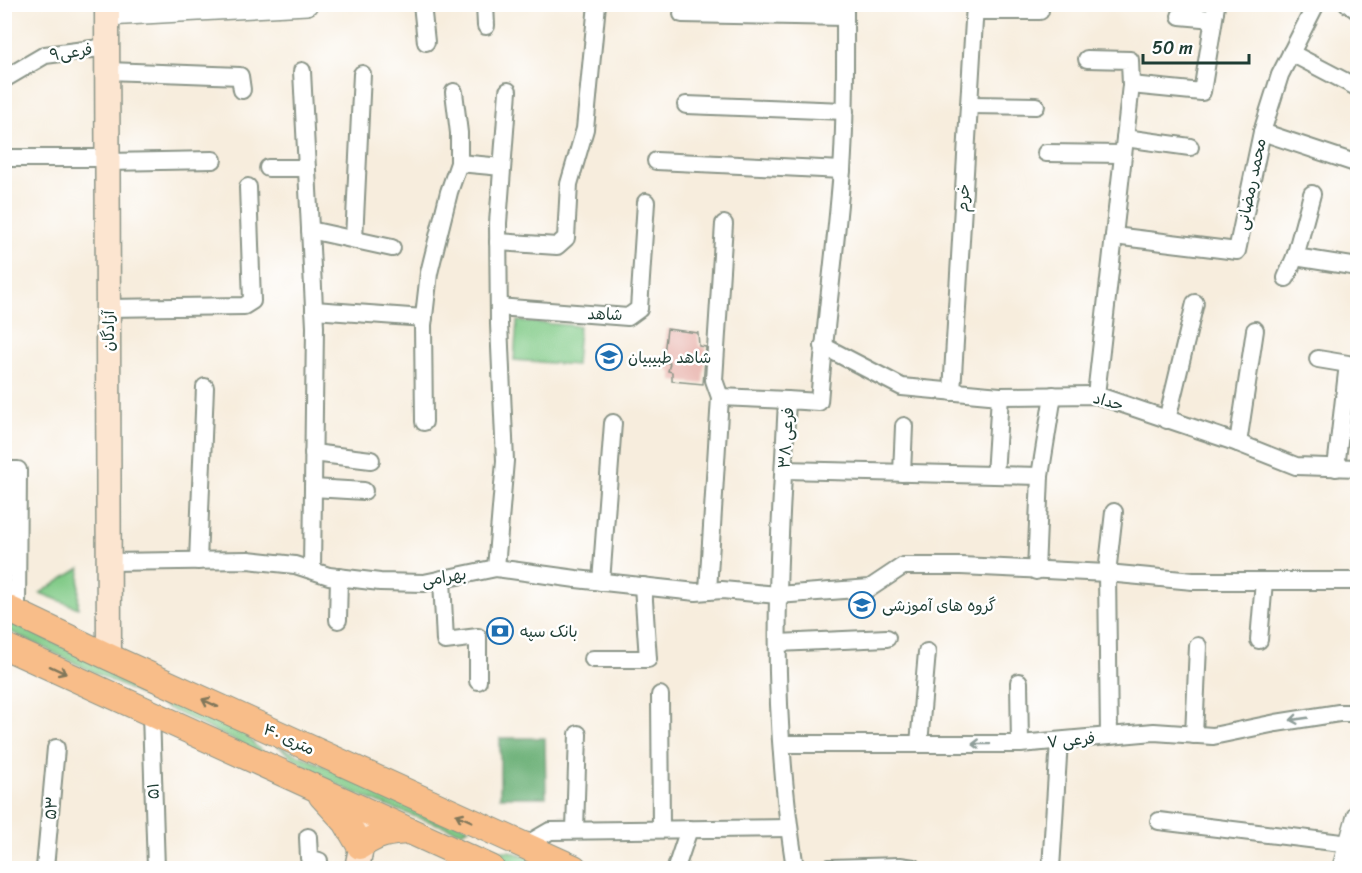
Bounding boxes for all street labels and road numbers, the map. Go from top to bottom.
street label: فرعی۹ [48,35,94,69]
street label: محمد رمضانی [1227,135,1275,233]
street label: خرم [948,183,978,213]
street label: شاهد [587,299,623,329]
street label: آزادگان [94,310,123,351]
street label: حداد [1090,383,1126,419]
street label: فرعی ۳۸ [769,406,803,470]
street label: بهرامی [420,559,468,595]
street label: ۴۰ متری [258,715,320,763]
street label: فرعی ۷ [1046,723,1096,757]
street label: ۵۱ [138,782,168,800]
street label: ۵۳ [36,795,66,821]

